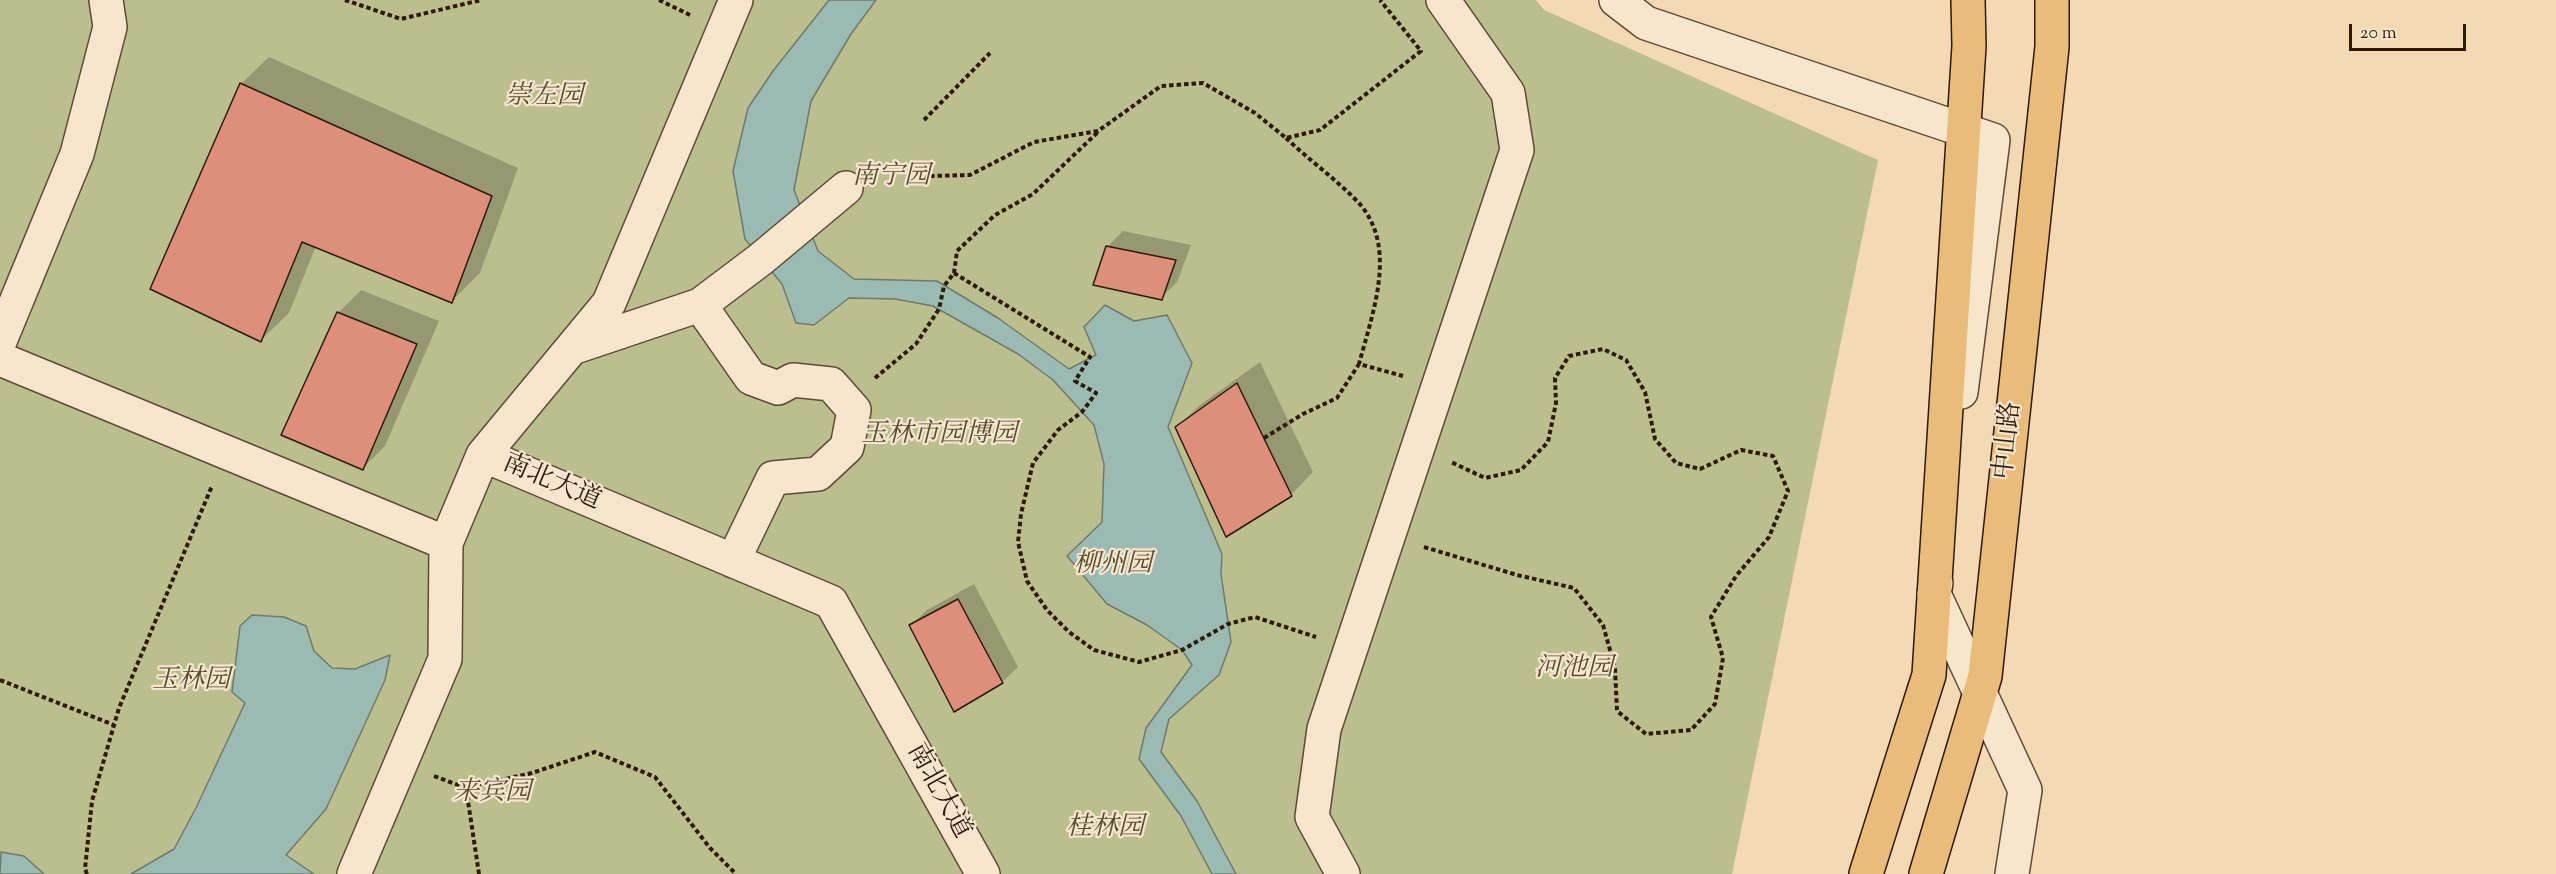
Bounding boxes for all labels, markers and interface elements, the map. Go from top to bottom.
scale bar [2352,12,2469,50]
text: 20 m [2360,21,2397,47]
park label: 崇左园 [505,83,583,115]
park label: 南宁园 [852,163,930,195]
street label: 中山路 [1990,401,2030,481]
park label: 玉林市园博园 [861,421,1017,453]
street label: 南北大道 [497,449,605,519]
park label: 柳州园 [1074,551,1152,583]
park label: 河池园 [1535,655,1613,687]
park label: 玉林园 [152,667,230,699]
street label: 南北大道 [898,739,976,845]
park label: 来宾园 [453,779,531,811]
park label: 桂林园 [1066,814,1144,846]

